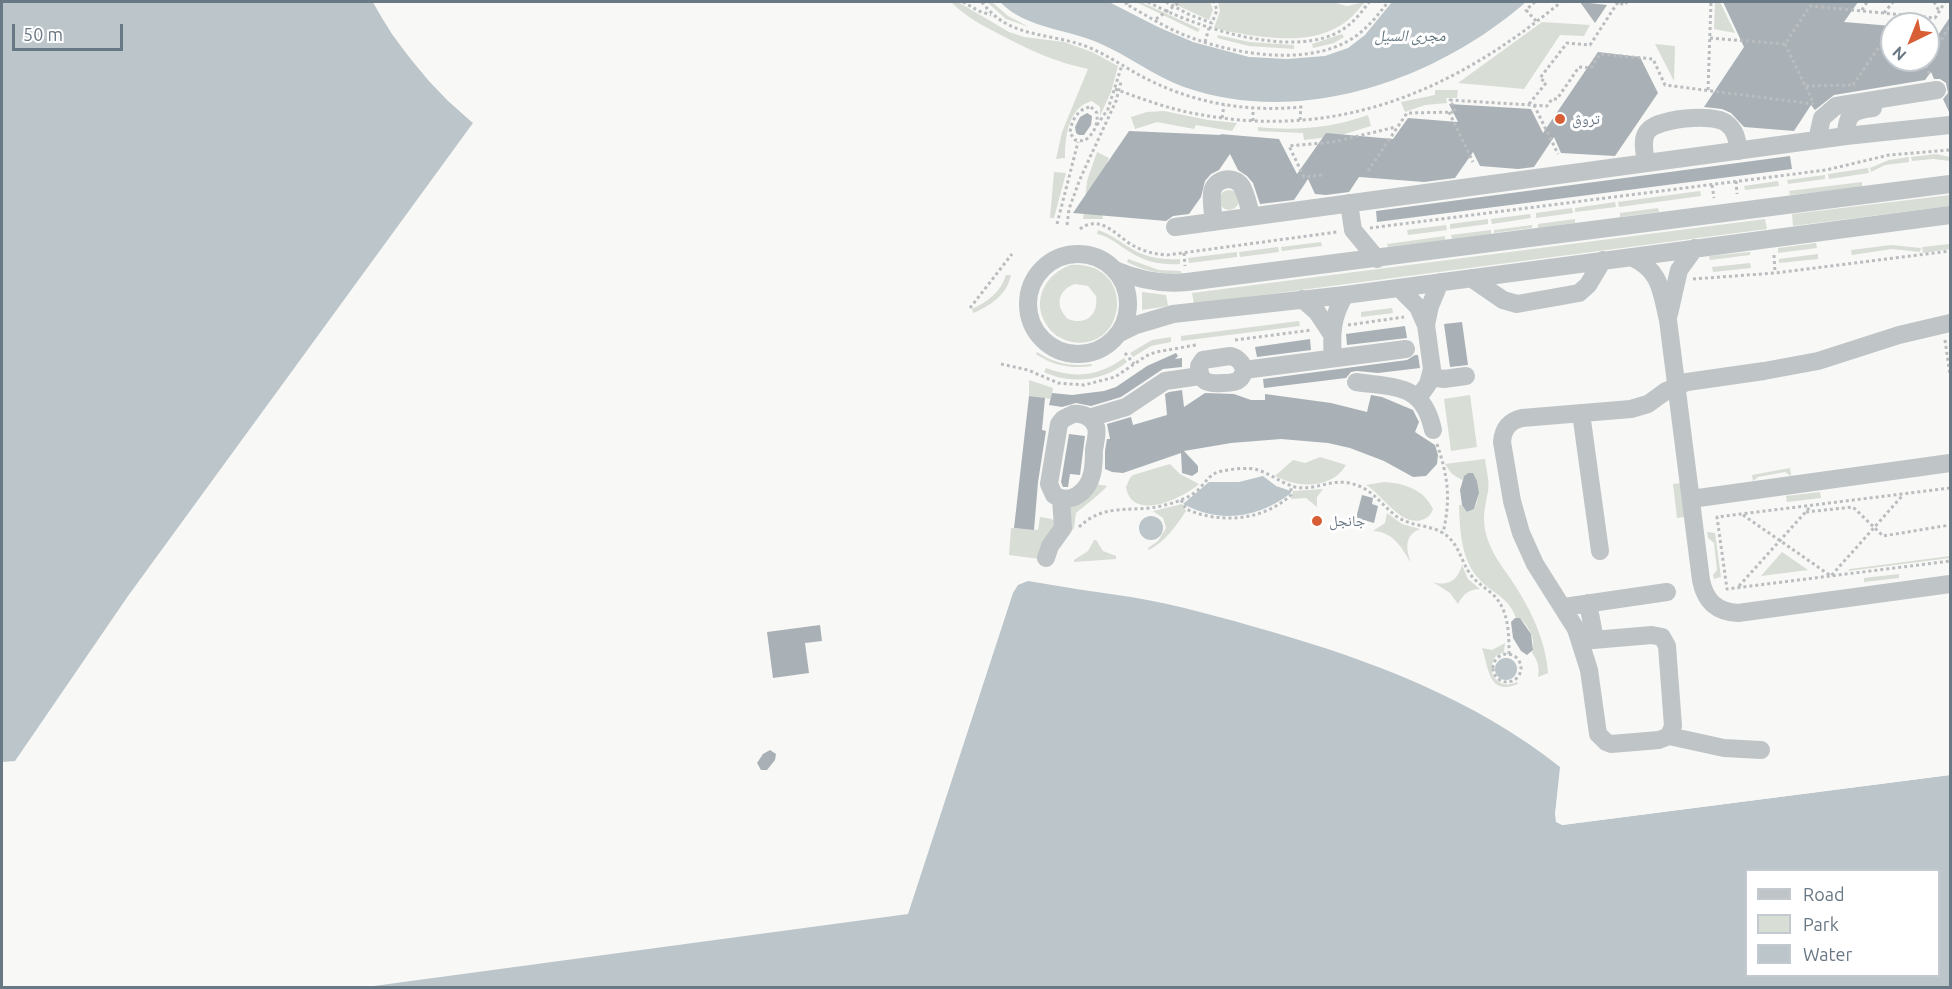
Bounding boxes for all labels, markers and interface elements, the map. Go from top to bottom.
scale bar [15,12,126,50]
north arrow [1880,12,1940,72]
text: 50 m [23,24,63,44]
water label: مجرى السيل [1374,26,1446,46]
text: N [1889,43,1910,64]
place label: تروڨ [1572,110,1600,128]
marker: تروڨ [1553,112,1567,126]
place label: جانجل [1329,512,1365,530]
marker: جانجل [1310,514,1324,528]
legend [1745,869,1940,977]
text: Road [1803,884,1845,904]
text: Park [1803,914,1839,934]
text: Water [1803,944,1852,964]

